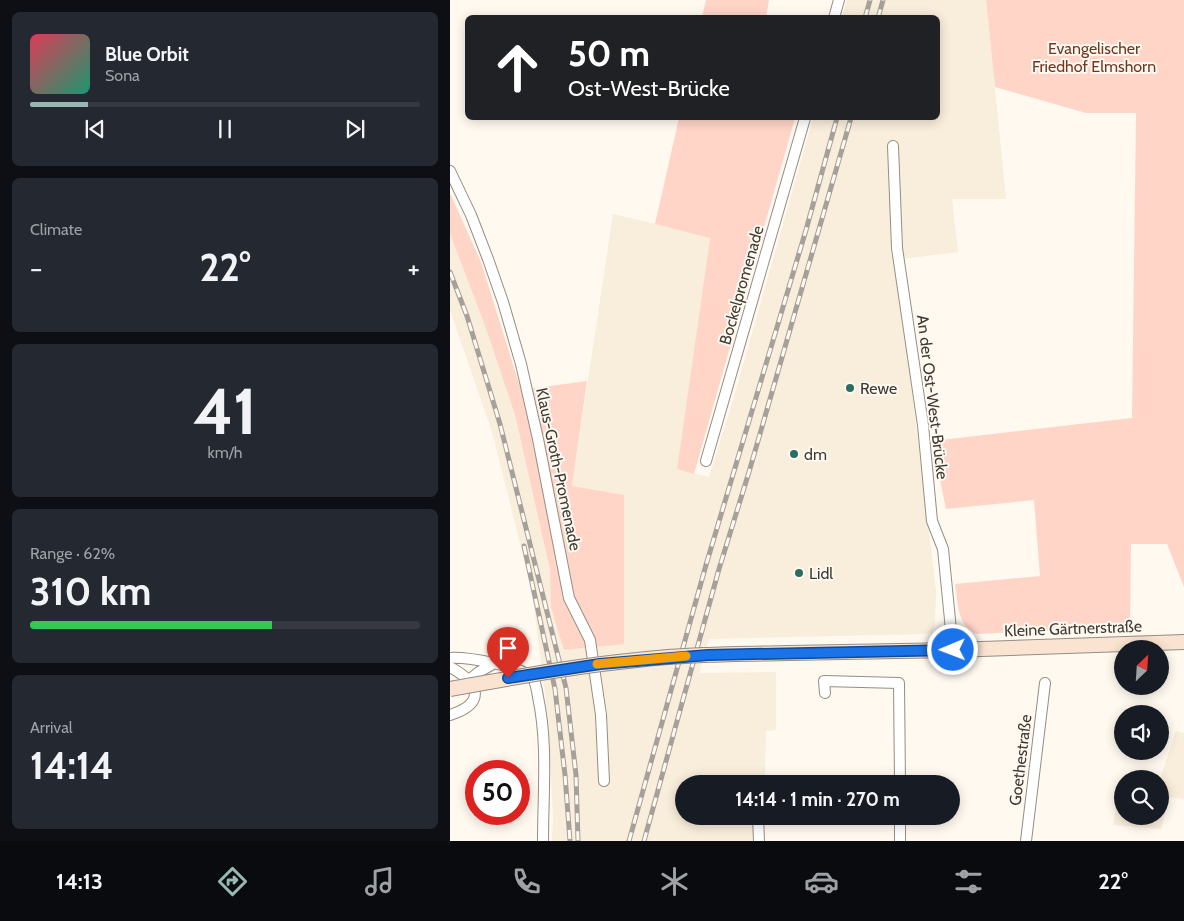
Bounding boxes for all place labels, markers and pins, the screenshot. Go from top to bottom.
place label: Rewe [860,379,897,398]
marker: Rewe [844,382,856,394]
place label: dm [804,445,827,464]
marker: dm [788,448,800,460]
place label: Lidl [809,564,833,583]
marker: Lidl [793,567,805,579]
pin [487,627,529,678]

